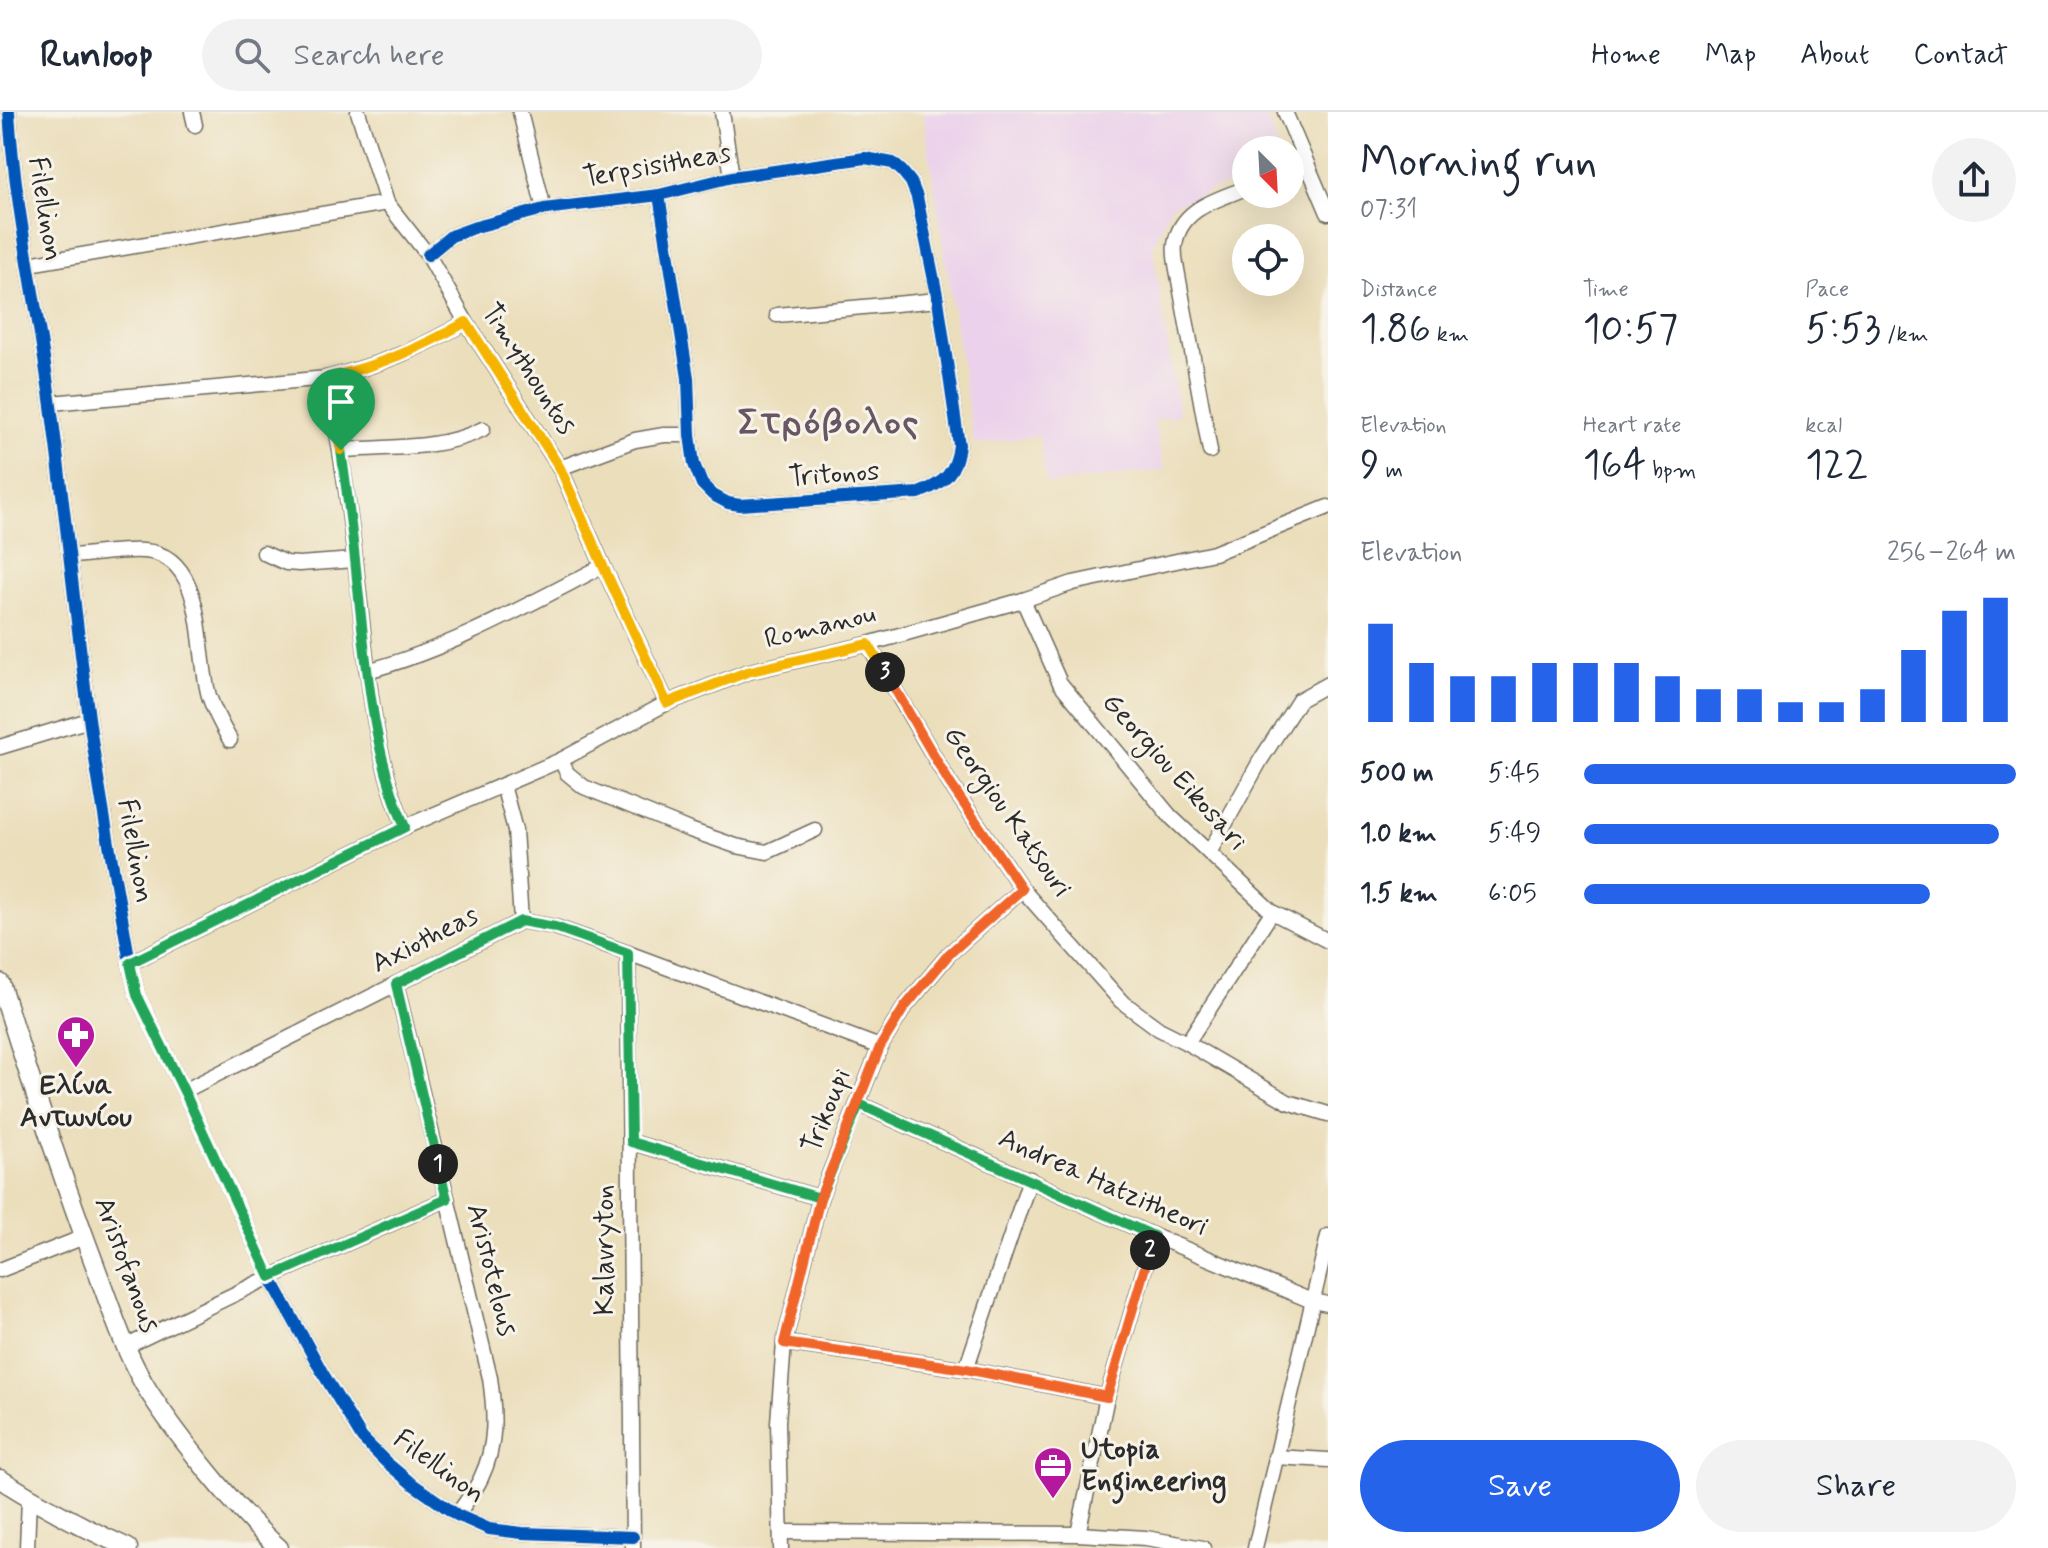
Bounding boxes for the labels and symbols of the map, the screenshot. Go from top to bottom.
street label: Terpsisitheas [580,135,734,197]
north arrow [1232,136,1304,208]
street label: Filellinon [19,154,71,264]
street label: Timythountos [472,296,584,442]
pin [307,368,375,450]
district label: Στρόβολος [738,401,920,448]
street label: Tritonos [787,453,881,497]
street label: Romanou [761,595,879,659]
pin: 3 [865,652,905,692]
street label: Georgiou Eikosari [1092,685,1255,860]
street label: Georgiou Katsouri [933,719,1080,906]
street label: Filellinon [108,796,162,906]
street label: Axiotheas [365,897,485,983]
pharmacy icon: Ελίνα Αντωνίου [55,1014,97,1069]
street label: Trikoupi [793,1063,861,1159]
place label: Ελίνα Αντωνίου [20,1068,132,1137]
street label: Andrea Hatzitheori [992,1120,1214,1246]
pin: 1 [418,1144,458,1184]
street label: Kalavryton [587,1185,624,1315]
street label: Aristofanous [84,1192,168,1338]
street label: Aristotelous [457,1200,525,1340]
pin: 2 [1130,1230,1170,1270]
street label: Filellinon [386,1421,492,1513]
place label: Utopia Engineering [1081,1432,1227,1504]
office icon: Utopia Engineering [1032,1445,1074,1500]

